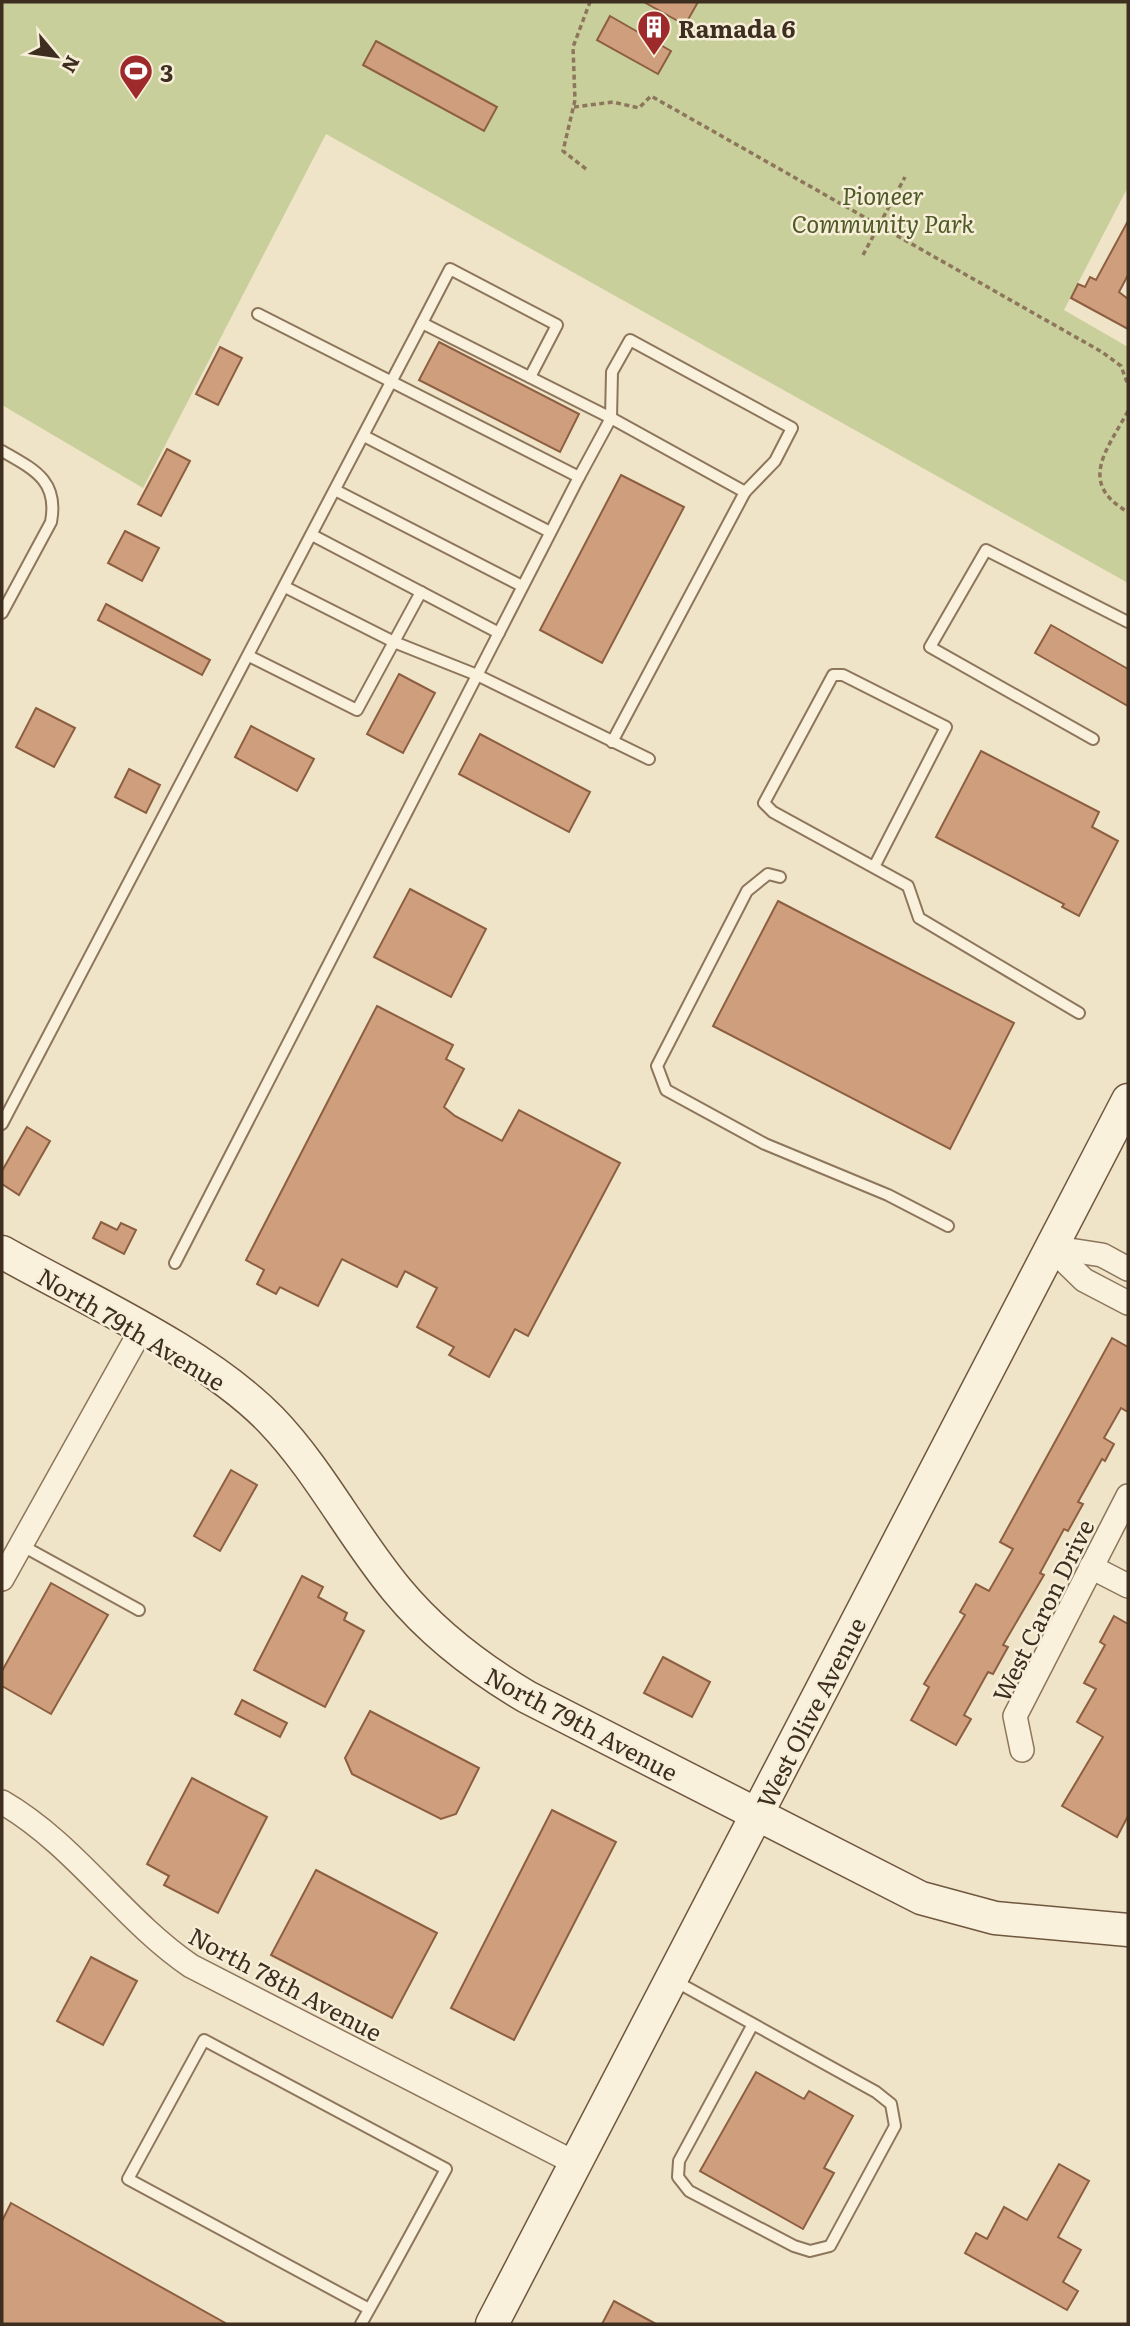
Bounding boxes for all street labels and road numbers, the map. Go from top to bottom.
street label: North 79th Avenue [31,1258,233,1398]
street label: West Caron Drive [983,1513,1101,1707]
street label: West Olive Avenue [747,1611,873,1813]
street label: North 79th Avenue [479,1657,685,1789]
street label: North 78th Avenue [183,1917,389,2049]

